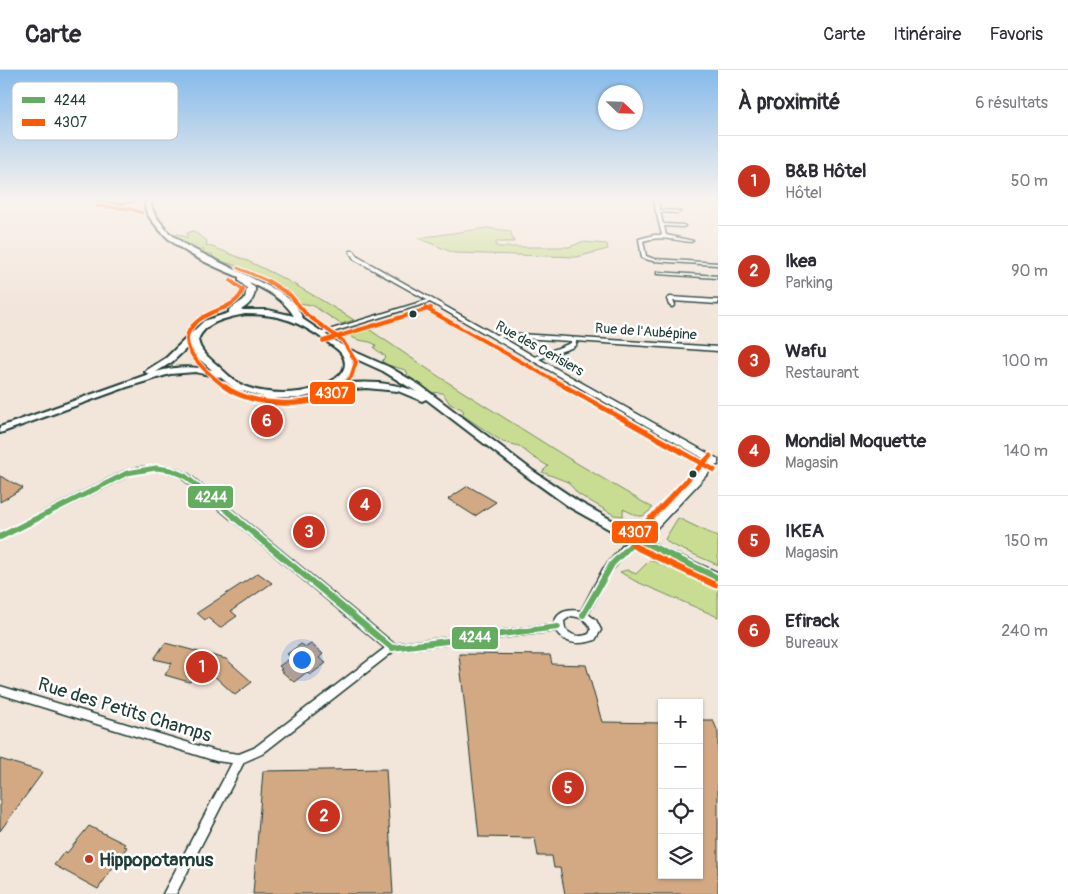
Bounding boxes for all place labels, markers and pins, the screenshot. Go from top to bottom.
unlabelled marker [408,309,418,319]
pin: 6 [251,402,283,440]
unlabelled marker [688,469,698,479]
pin: 4 [349,486,381,524]
pin: 3 [293,513,325,551]
pin: 1 [186,648,218,686]
pin: 5 [552,769,584,807]
pin: 2 [308,797,340,835]
place label: Hippopotamus [99,848,214,872]
marker: Hippopotamus [83,853,95,865]

